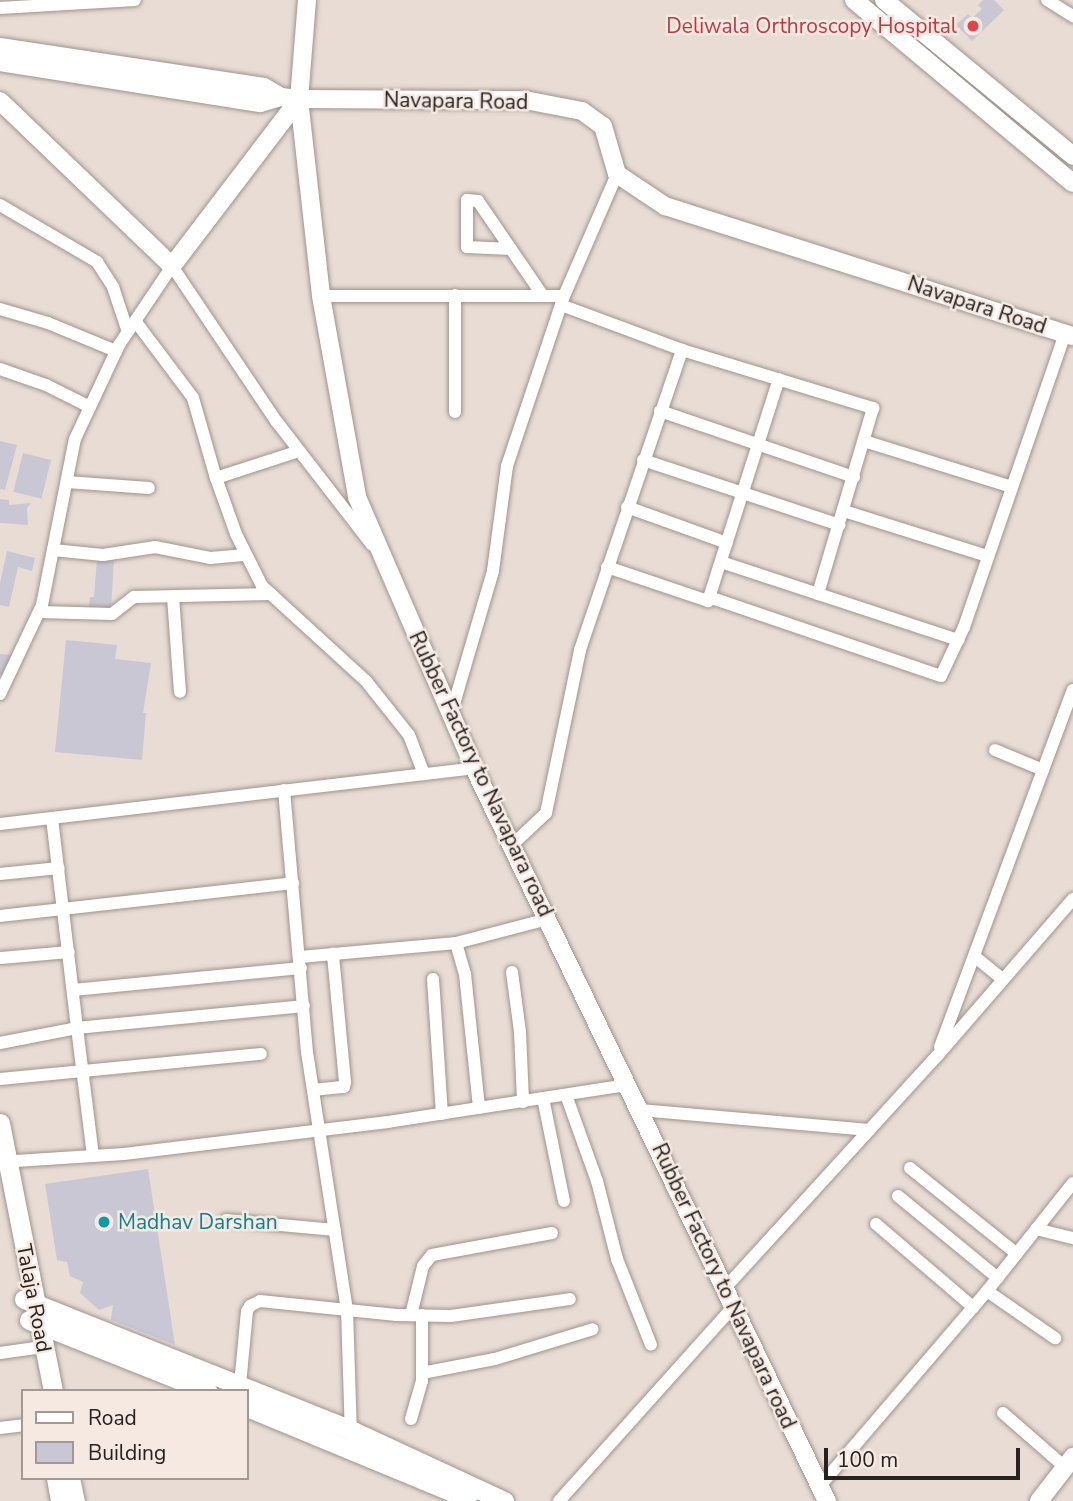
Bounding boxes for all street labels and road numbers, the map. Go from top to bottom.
street label: Navapara Road [384,87,528,115]
street label: Navapara Road [904,271,1050,339]
street label: Rubber Factory to Navapara road [404,627,558,921]
street label: Rubber Factory to Navapara road [647,1139,801,1433]
street label: Talaja Road [11,1242,57,1354]

